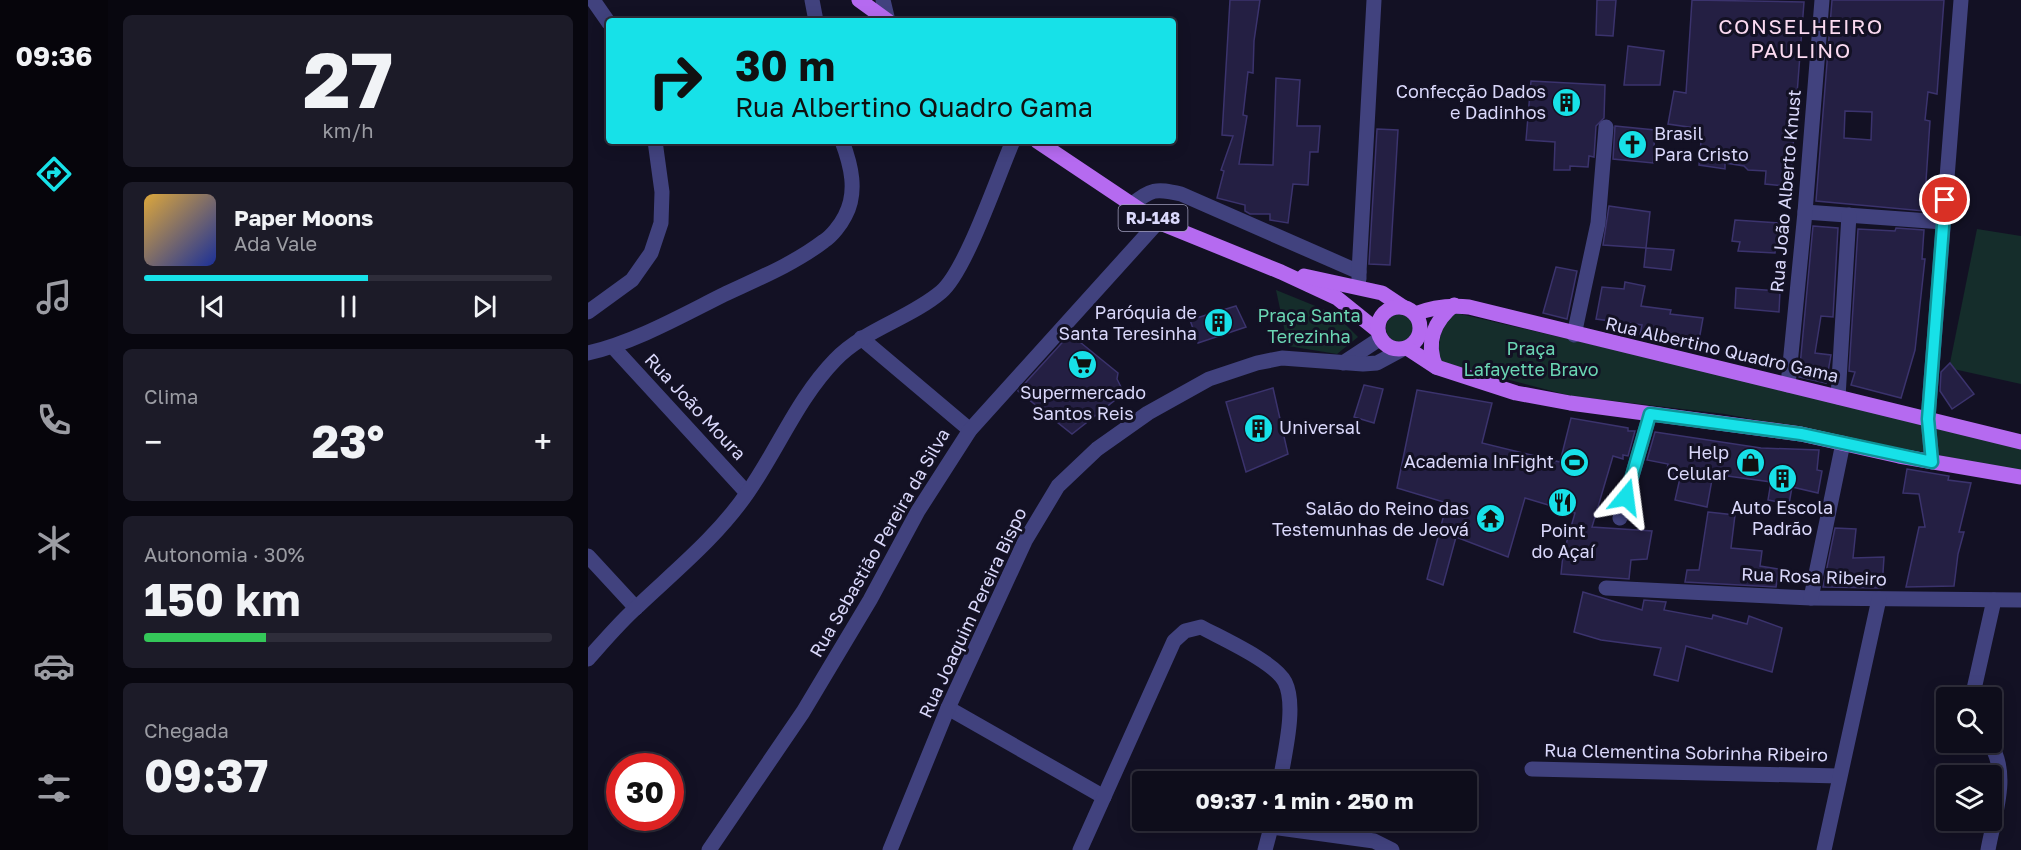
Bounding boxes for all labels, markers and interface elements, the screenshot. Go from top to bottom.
district label: CONSELHEIRO PAULINO [1718,13,1884,63]
text: 27 [303,32,393,125]
text: 09:36 [16,40,92,72]
text: 30 m [735,40,835,90]
icon: right [636,42,714,120]
place label: Confecção Dados e Dadinhos [1396,80,1546,123]
building icon: Confecção Dados e Dadinhos [1551,86,1583,118]
street label: Rua João Alberto Knust [1765,89,1805,293]
text: Rua Albertino Quadro Gama [735,91,1093,123]
text: km/h [323,118,373,142]
place label: Brasil Para Cristo [1654,122,1749,165]
church icon: Brasil Para Cristo [1617,128,1649,160]
icon: directions [33,153,75,195]
pin [1919,174,1970,225]
icon: arrive [1928,183,1961,216]
text: Paper Moons [234,204,373,231]
road number: RJ-148 [1118,205,1188,231]
text: Ada Vale [234,231,317,255]
icon: music [33,276,75,318]
icon: previous [196,290,229,323]
icon: pause [332,290,365,323]
icon: next [468,290,501,323]
place label: Paróquia de Santa Teresinha [1059,301,1197,344]
park label: Praça Santa Terezinha [1257,304,1361,347]
building icon: Paróquia de Santa Teresinha [1202,307,1234,339]
street label: Rua Albertino Quadro Gama [1603,311,1841,387]
park label: Praça Lafayette Bravo [1463,337,1599,380]
street label: Rua João Moura [641,348,751,464]
supermarket icon: Supermercado Santos Reis [1067,348,1099,380]
place label: Supermercado Santos Reis [1020,381,1146,424]
text: Clima [144,384,198,408]
icon: phone [33,399,75,441]
building icon: Universal [1242,412,1274,444]
text: 23° [312,414,384,468]
place label: Universal [1279,416,1361,438]
text: − [144,422,162,461]
text: + [534,422,552,461]
street label: Rua Sebastião Pereira da Silva [804,424,954,661]
place label: Help Celular [1667,441,1729,484]
sports icon: Academia InFight [1559,446,1591,478]
shop icon: Help Celular [1734,447,1766,479]
place label: Academia InFight [1404,450,1554,472]
building icon: Auto Escola Padrão [1766,463,1798,495]
position arrow [1594,465,1658,529]
restaurant icon: Point do Açaí [1547,486,1579,518]
place label: Auto Escola Padrão [1731,496,1833,539]
place label: Salão do Reino das Testemunhas de Jeová [1272,497,1469,540]
temple icon: Salão do Reino das Testemunhas de Jeová [1474,503,1506,535]
street label: Rua Joaquim Pereira Bispo [914,504,1031,721]
place label: Point do Açaí [1531,519,1596,562]
icon: climate [33,522,75,564]
text: Autonomia · 30% [144,542,305,566]
street label: Rua Rosa Ribeiro [1741,562,1887,590]
text: 150 km [144,572,301,626]
icon: car [33,645,75,687]
map controls [1936,687,2002,831]
button: search [1936,687,2002,753]
text: Chegada [144,718,229,742]
street label: Rua Clementina Sobrinha Ribeiro [1544,739,1828,765]
text: 09:37 [144,748,268,802]
speed limit sign: 30 [606,753,684,831]
button: layers [1936,765,2002,831]
icon: filters [33,767,75,809]
text: 09:37 · 1 min · 250 m [1195,787,1414,814]

